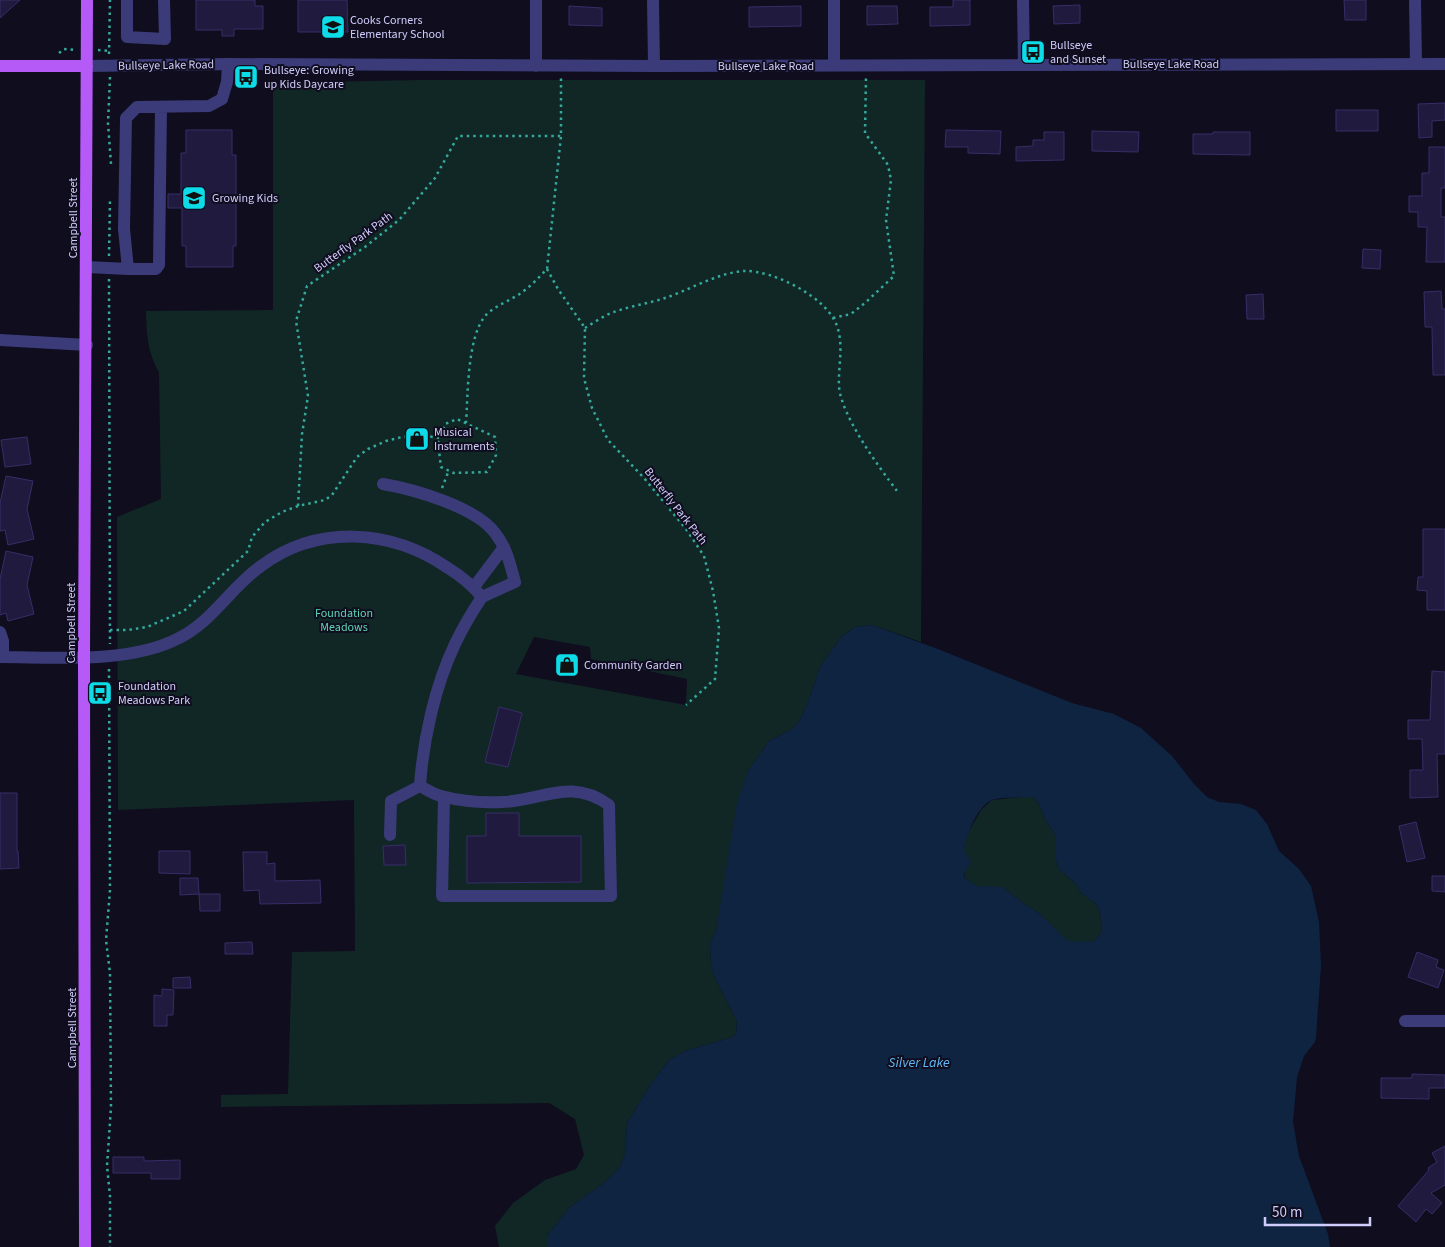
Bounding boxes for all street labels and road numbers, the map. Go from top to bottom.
street label: Bullseye Lake Road [118,56,214,75]
street label: Bullseye Lake Road [1123,56,1219,73]
street label: Bullseye Lake Road [718,58,814,75]
street label: Campbell Street [65,178,82,258]
street label: Butterfly Park Path [310,208,396,277]
street label: Butterfly Park Path [640,464,711,548]
street label: Campbell Street [63,583,80,663]
street label: Campbell Street [64,988,81,1068]

